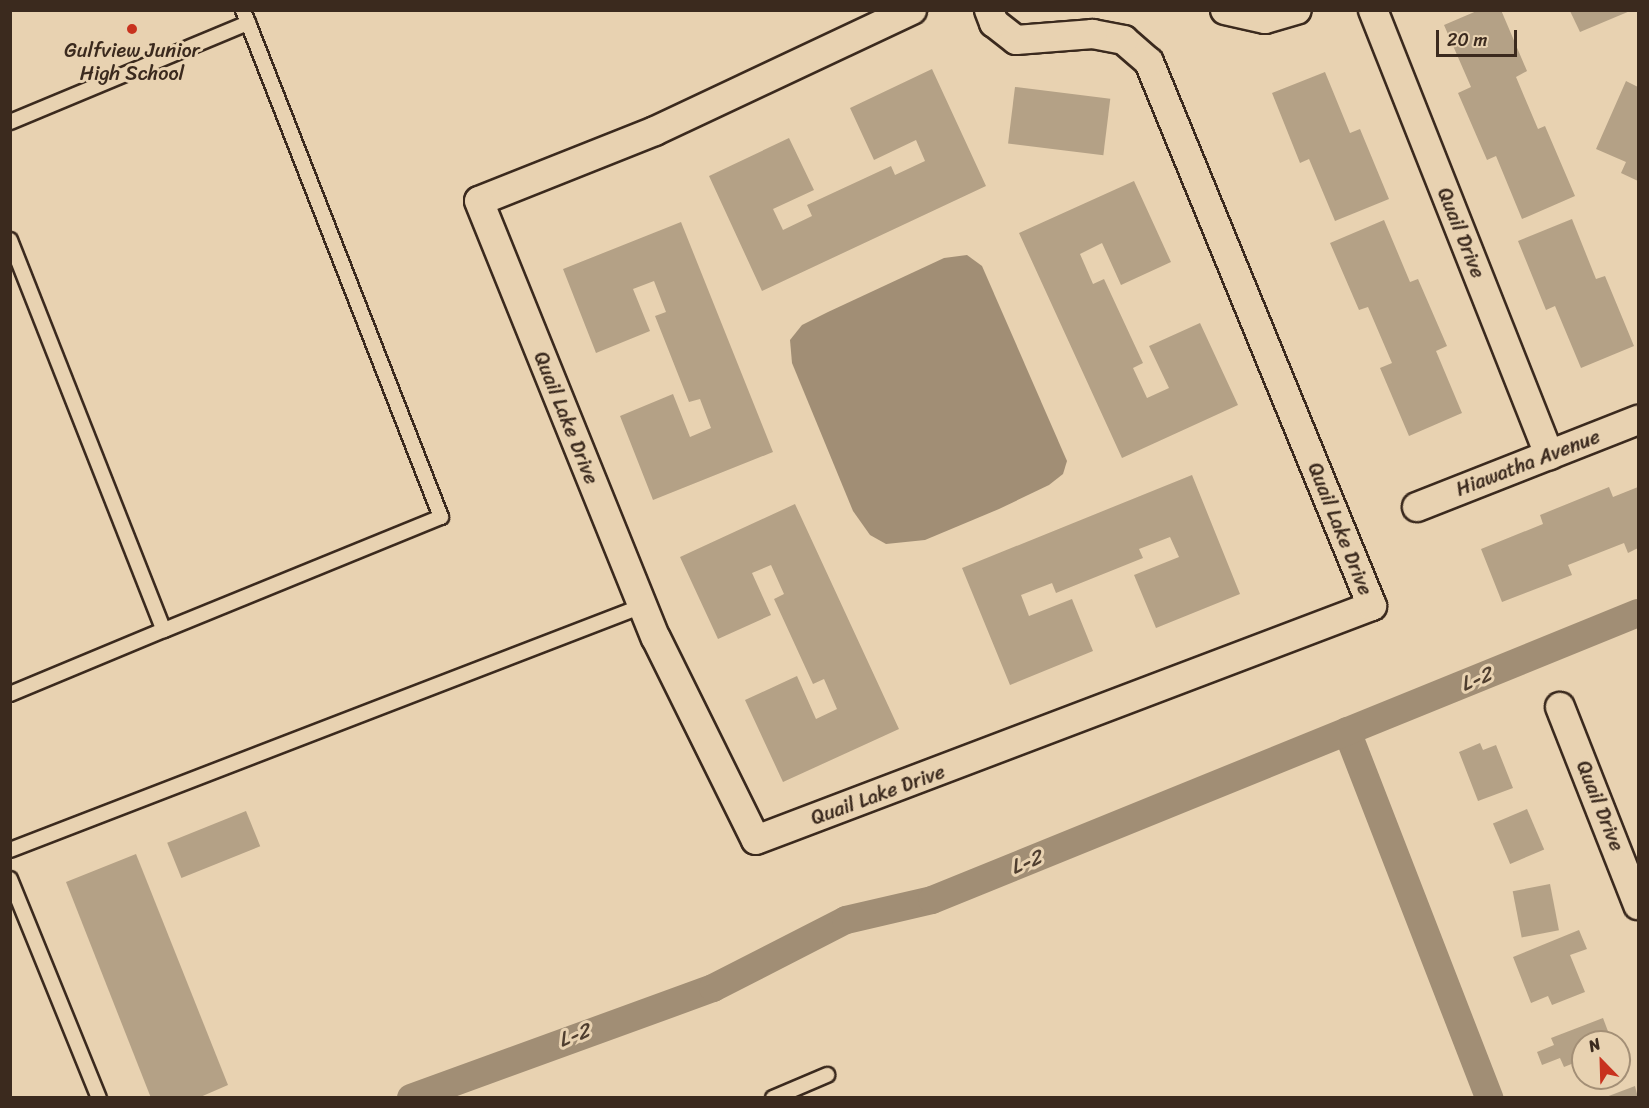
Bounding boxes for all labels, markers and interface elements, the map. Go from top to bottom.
scale bar [1439,18,1520,56]
marker: Gulfview Junior High School [125,22,139,36]
text: 20 m [1447,24,1487,56]
place label: Gulfview Junior High School [64,38,200,85]
street label: Quail Drive [1432,184,1490,282]
street label: Quail Lake Drive [529,348,603,488]
street label: Hiawatha Avenue [1453,425,1603,501]
street label: Quail Lake Drive [1303,459,1377,599]
water label: L-2 [1457,661,1495,697]
street label: Quail Drive [1571,757,1629,855]
street label: Quail Lake Drive [808,760,948,830]
water label: L-2 [1007,844,1045,880]
water label: L-2 [555,1018,593,1052]
text: N [1584,1029,1605,1060]
north arrow [1571,1030,1631,1090]

